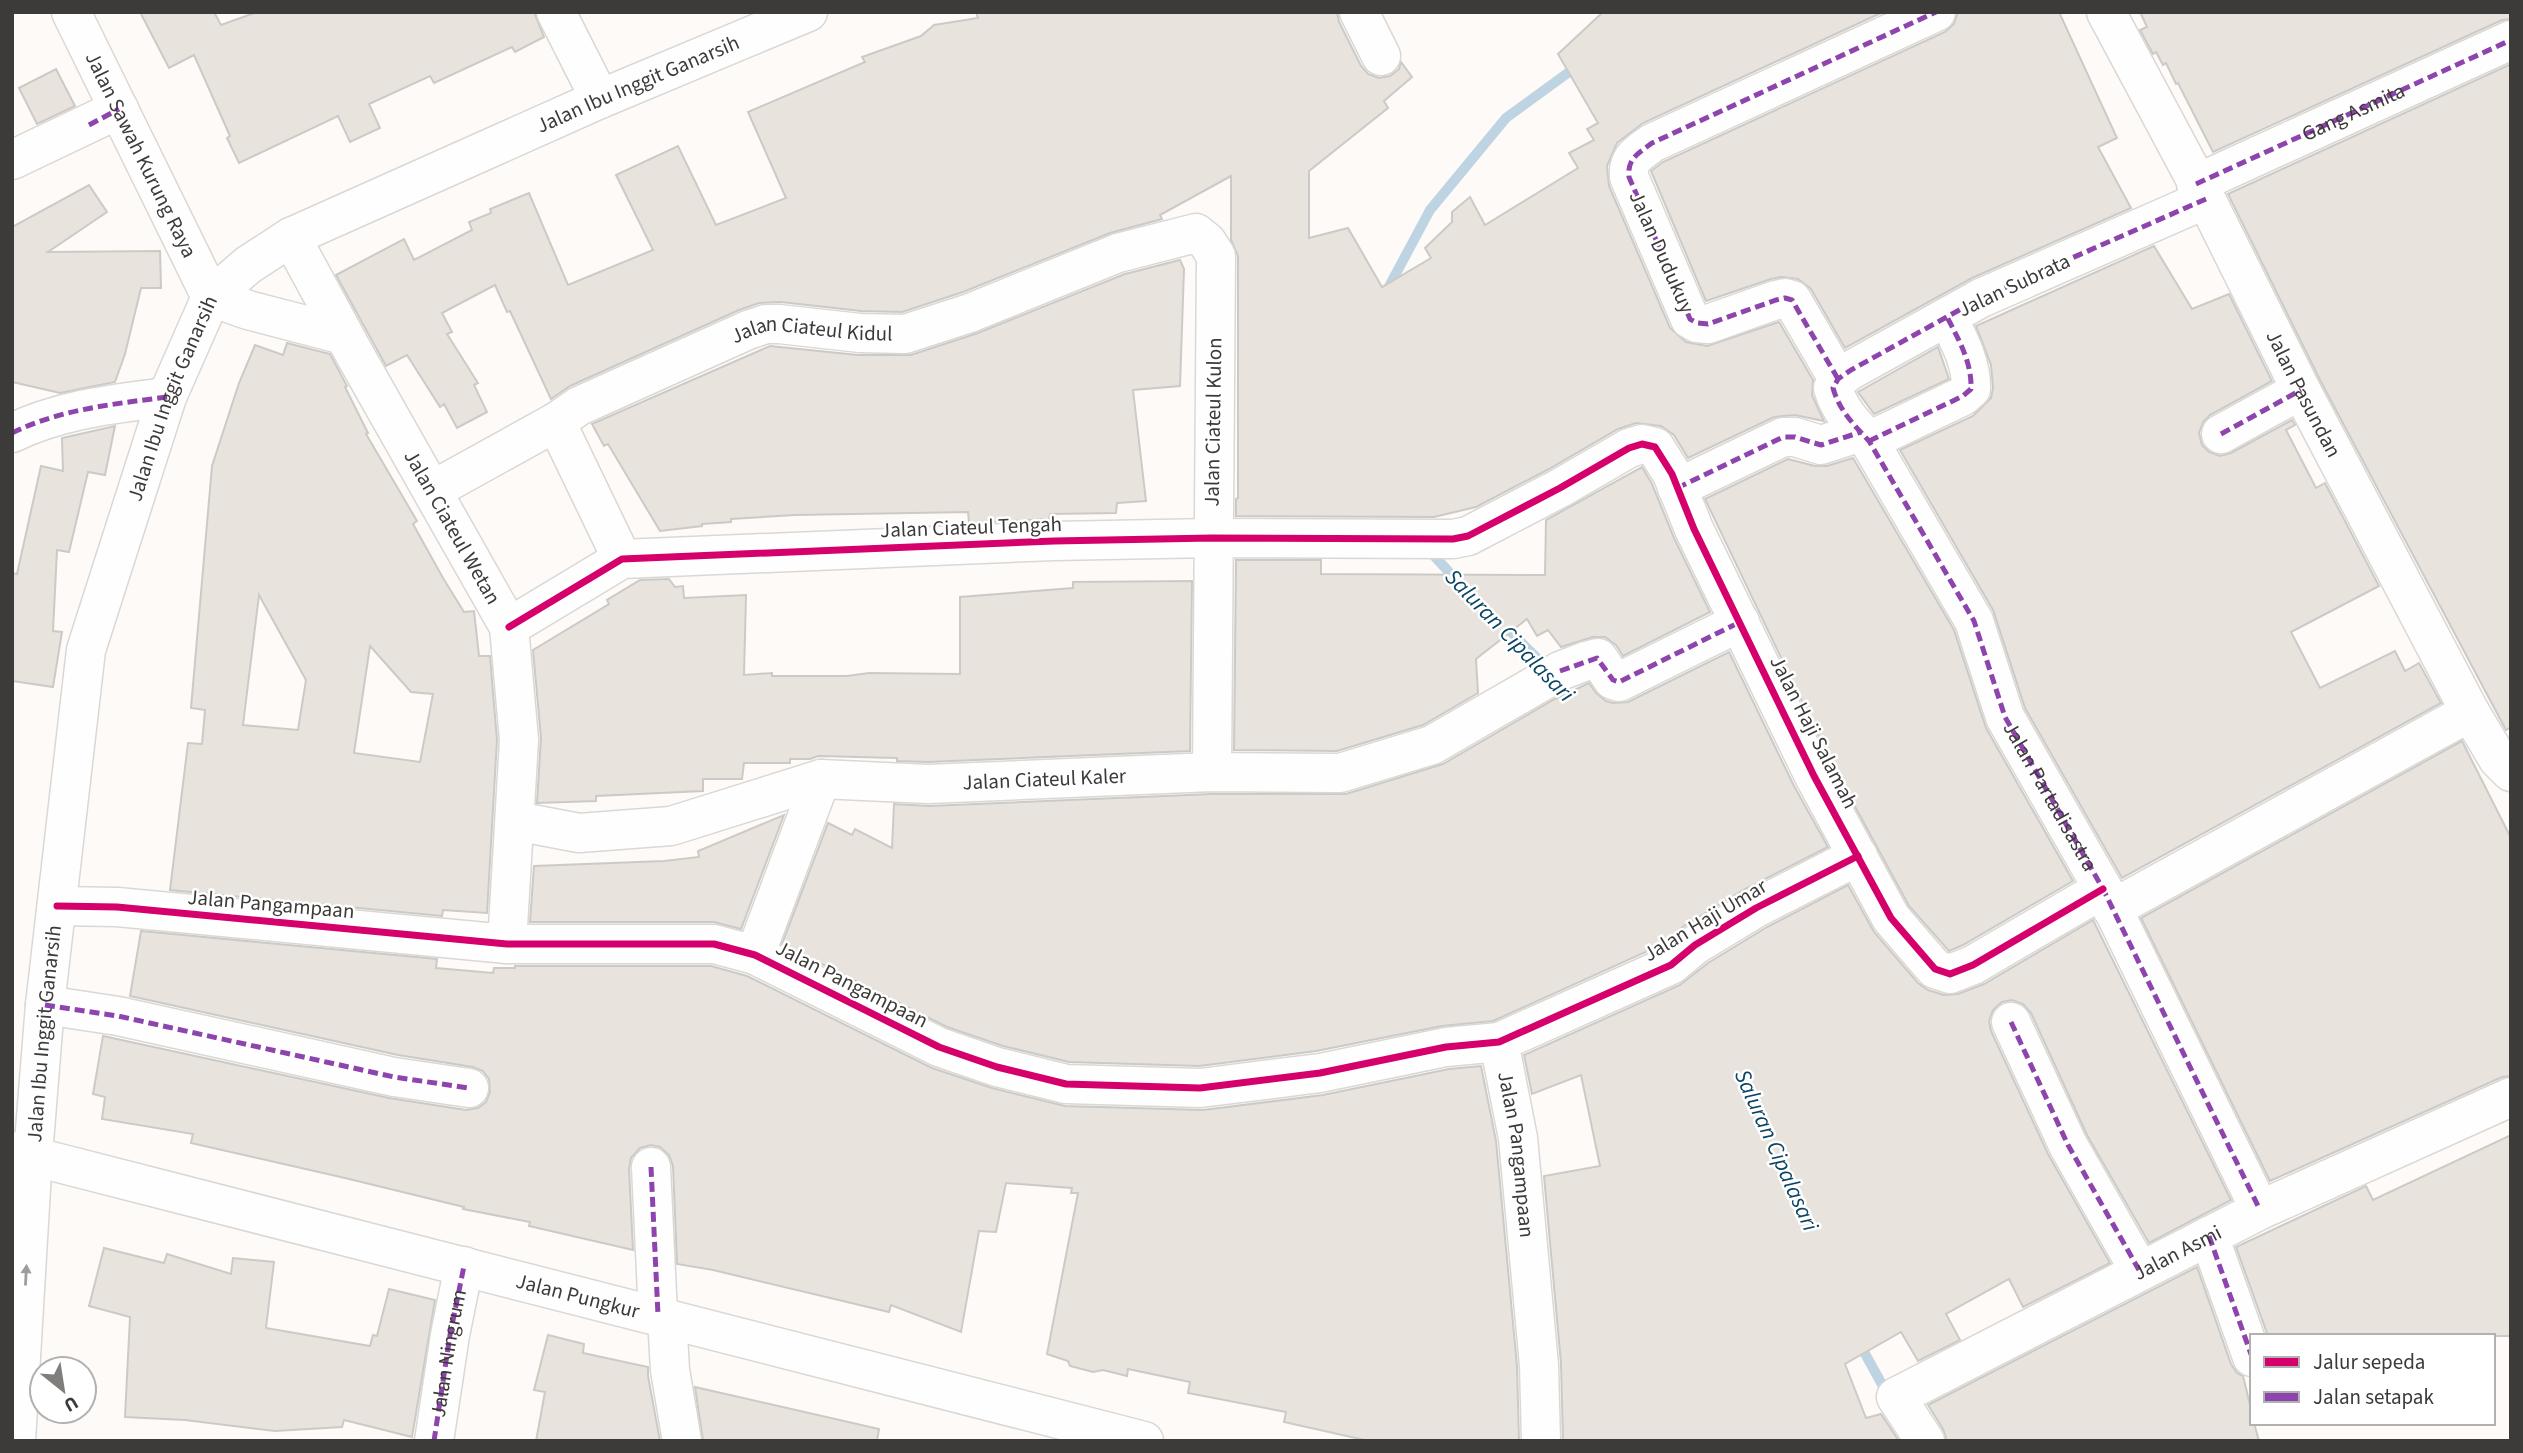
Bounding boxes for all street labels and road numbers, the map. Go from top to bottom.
street label: Jalan Ibu Inggit Ganarsih [531,27,744,141]
street label: Jalan Sawah Kurung Raya [78,47,204,263]
street label: Gang Asmita [2297,75,2410,149]
street label: Jalan Dudukuy [1622,186,1702,318]
street label: Jalan Subrata [1953,246,2075,324]
street label: Jalan Ibu Inggit Ganarsih [120,291,225,505]
street label: Jalan Ciateul Kidul [726,309,893,351]
street label: Jalan Pasundan [2259,325,2349,463]
street label: Jalan Ciateul Kulon [1197,337,1229,507]
street label: Jalan Ciateul Wetan [397,444,508,610]
street label: Jalan Ciateul Tengah [880,509,1062,545]
street label: Jalan Haji Salamah [1762,650,1866,814]
street label: Jalan Partadisastra [1996,716,2105,877]
street label: Jalan Ciateul Kaler [962,761,1127,798]
street label: Jalan Haji Umar [1637,871,1773,969]
street label: Jalan Pangampaan [186,882,356,926]
street label: Jalan Ibu Inggit Ganarsih [19,923,69,1143]
street label: Jalan Pangampaan [771,933,933,1035]
street label: Jalan Pangampaan [1490,1069,1542,1239]
street label: Jalan Asmi [2128,1217,2227,1288]
street label: Jalan Pungkur [513,1266,643,1326]
street label: Jalan Ningrum [423,1286,474,1419]

